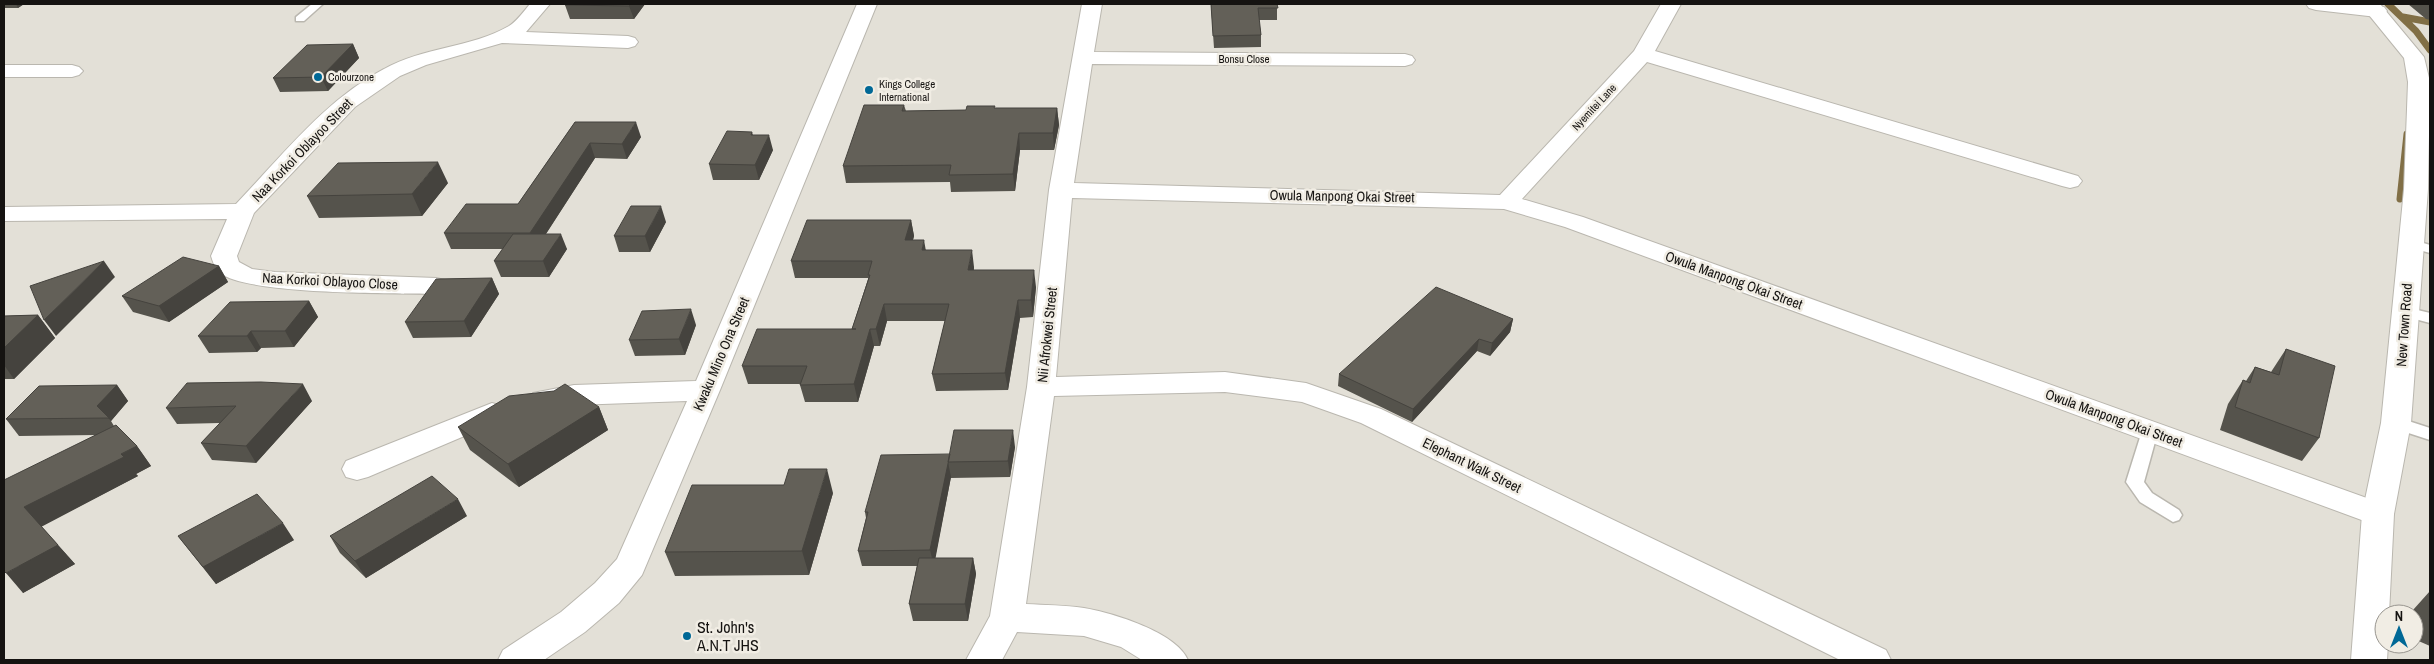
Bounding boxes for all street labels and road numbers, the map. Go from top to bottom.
street label: Bonsu Close [1218,52,1270,66]
street label: Nyemitei Lane [1569,81,1619,133]
street label: Naa Korkoi Oblayoo Street [248,94,356,206]
street label: Owula Manpong Okai Street [1269,186,1415,206]
street label: Owula Manpong Okai Street [1663,247,1805,313]
street label: Naa Korkoi Oblayoo Close [262,268,398,294]
street label: New Town Road [2392,283,2416,367]
street label: Nii Afrokwei Street [1033,286,1061,384]
street label: Kwaku Mino Ona Street [689,294,753,414]
street label: Owula Manpong Okai Street [2043,385,2185,451]
street label: Elephant Walk Street [1420,433,1524,497]

